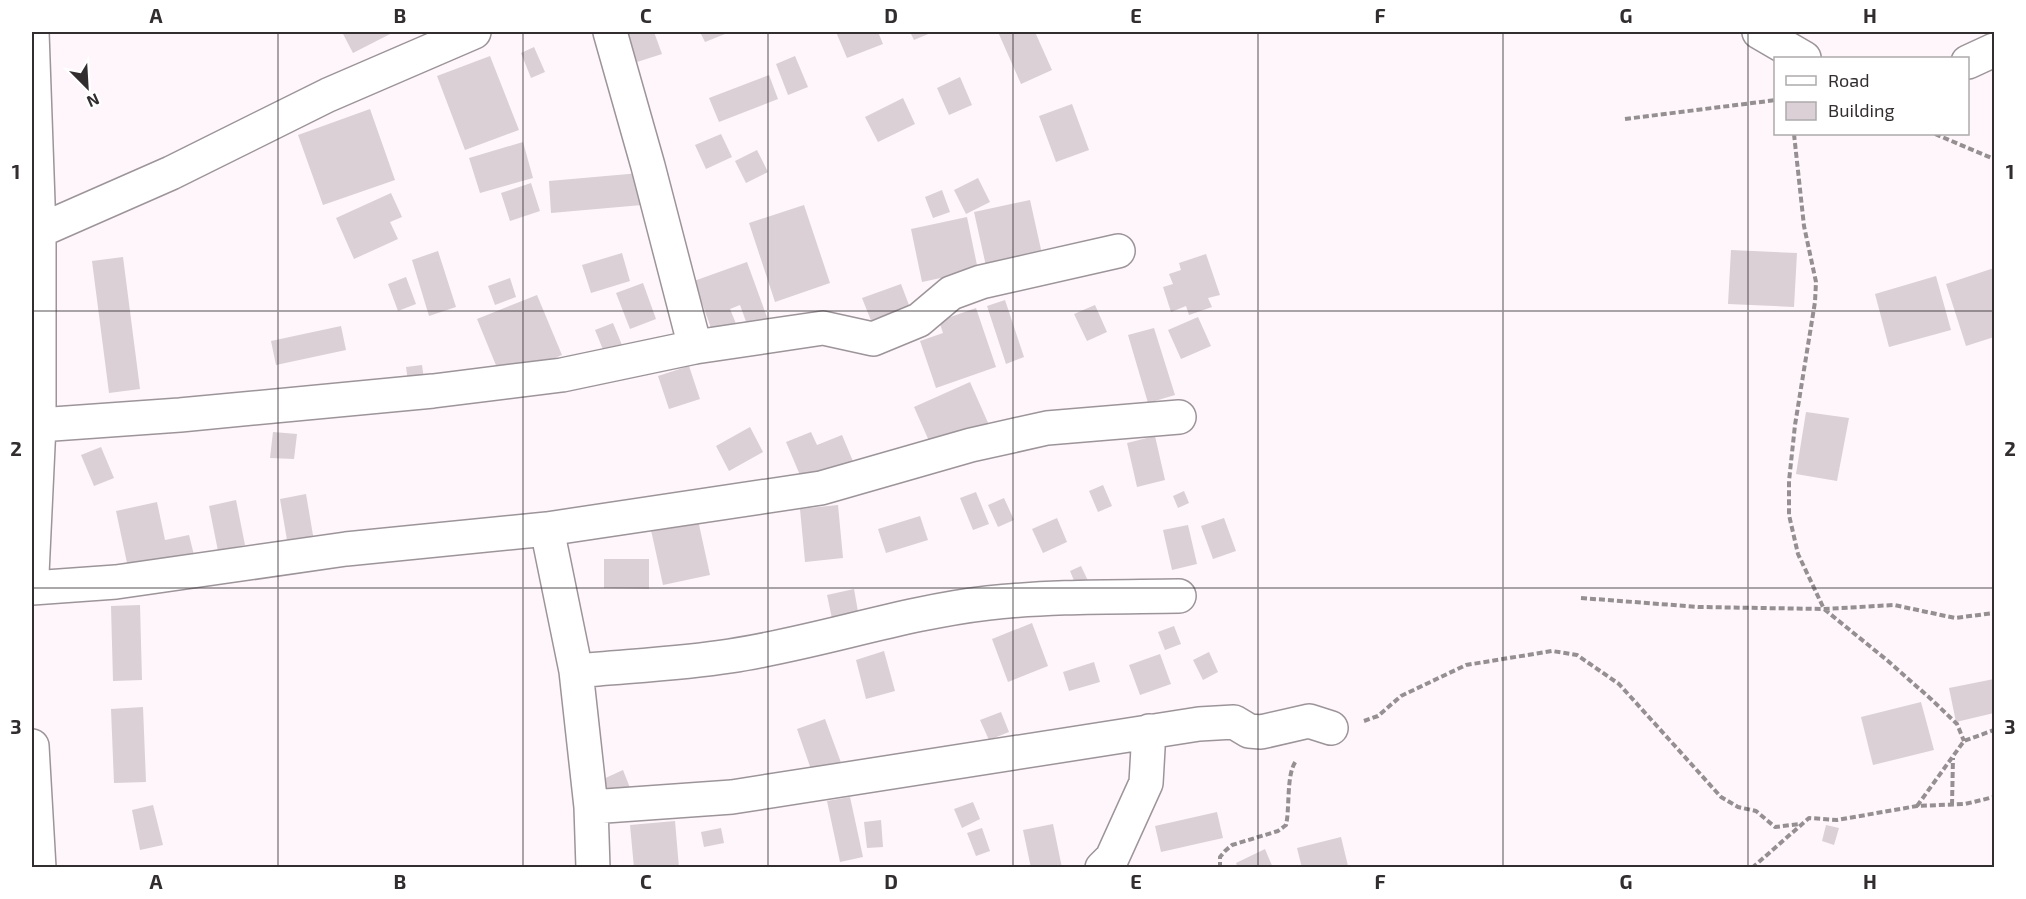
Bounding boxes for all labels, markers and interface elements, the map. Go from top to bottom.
text: A [149,3,163,27]
text: B [394,3,406,27]
text: C [640,3,652,27]
text: D [884,3,898,27]
text: E [1130,3,1142,27]
text: F [1374,3,1386,27]
text: G [1620,3,1632,27]
text: H [1863,3,1877,27]
north arrow [57,57,117,117]
legend [1774,57,1969,135]
text: Road [1828,69,1869,91]
text: N [84,90,102,112]
text: Building [1828,99,1895,121]
text: 1 [12,159,20,183]
text: 1 [2006,159,2014,183]
text: 2 [10,436,22,460]
text: 2 [2004,436,2016,460]
text: 3 [10,714,22,738]
text: 3 [2004,714,2016,738]
text: A [149,869,163,893]
text: B [394,869,406,893]
text: C [640,869,652,893]
text: D [884,869,898,893]
text: E [1130,869,1142,893]
text: F [1374,869,1386,893]
text: G [1620,869,1632,893]
text: H [1863,869,1877,893]

